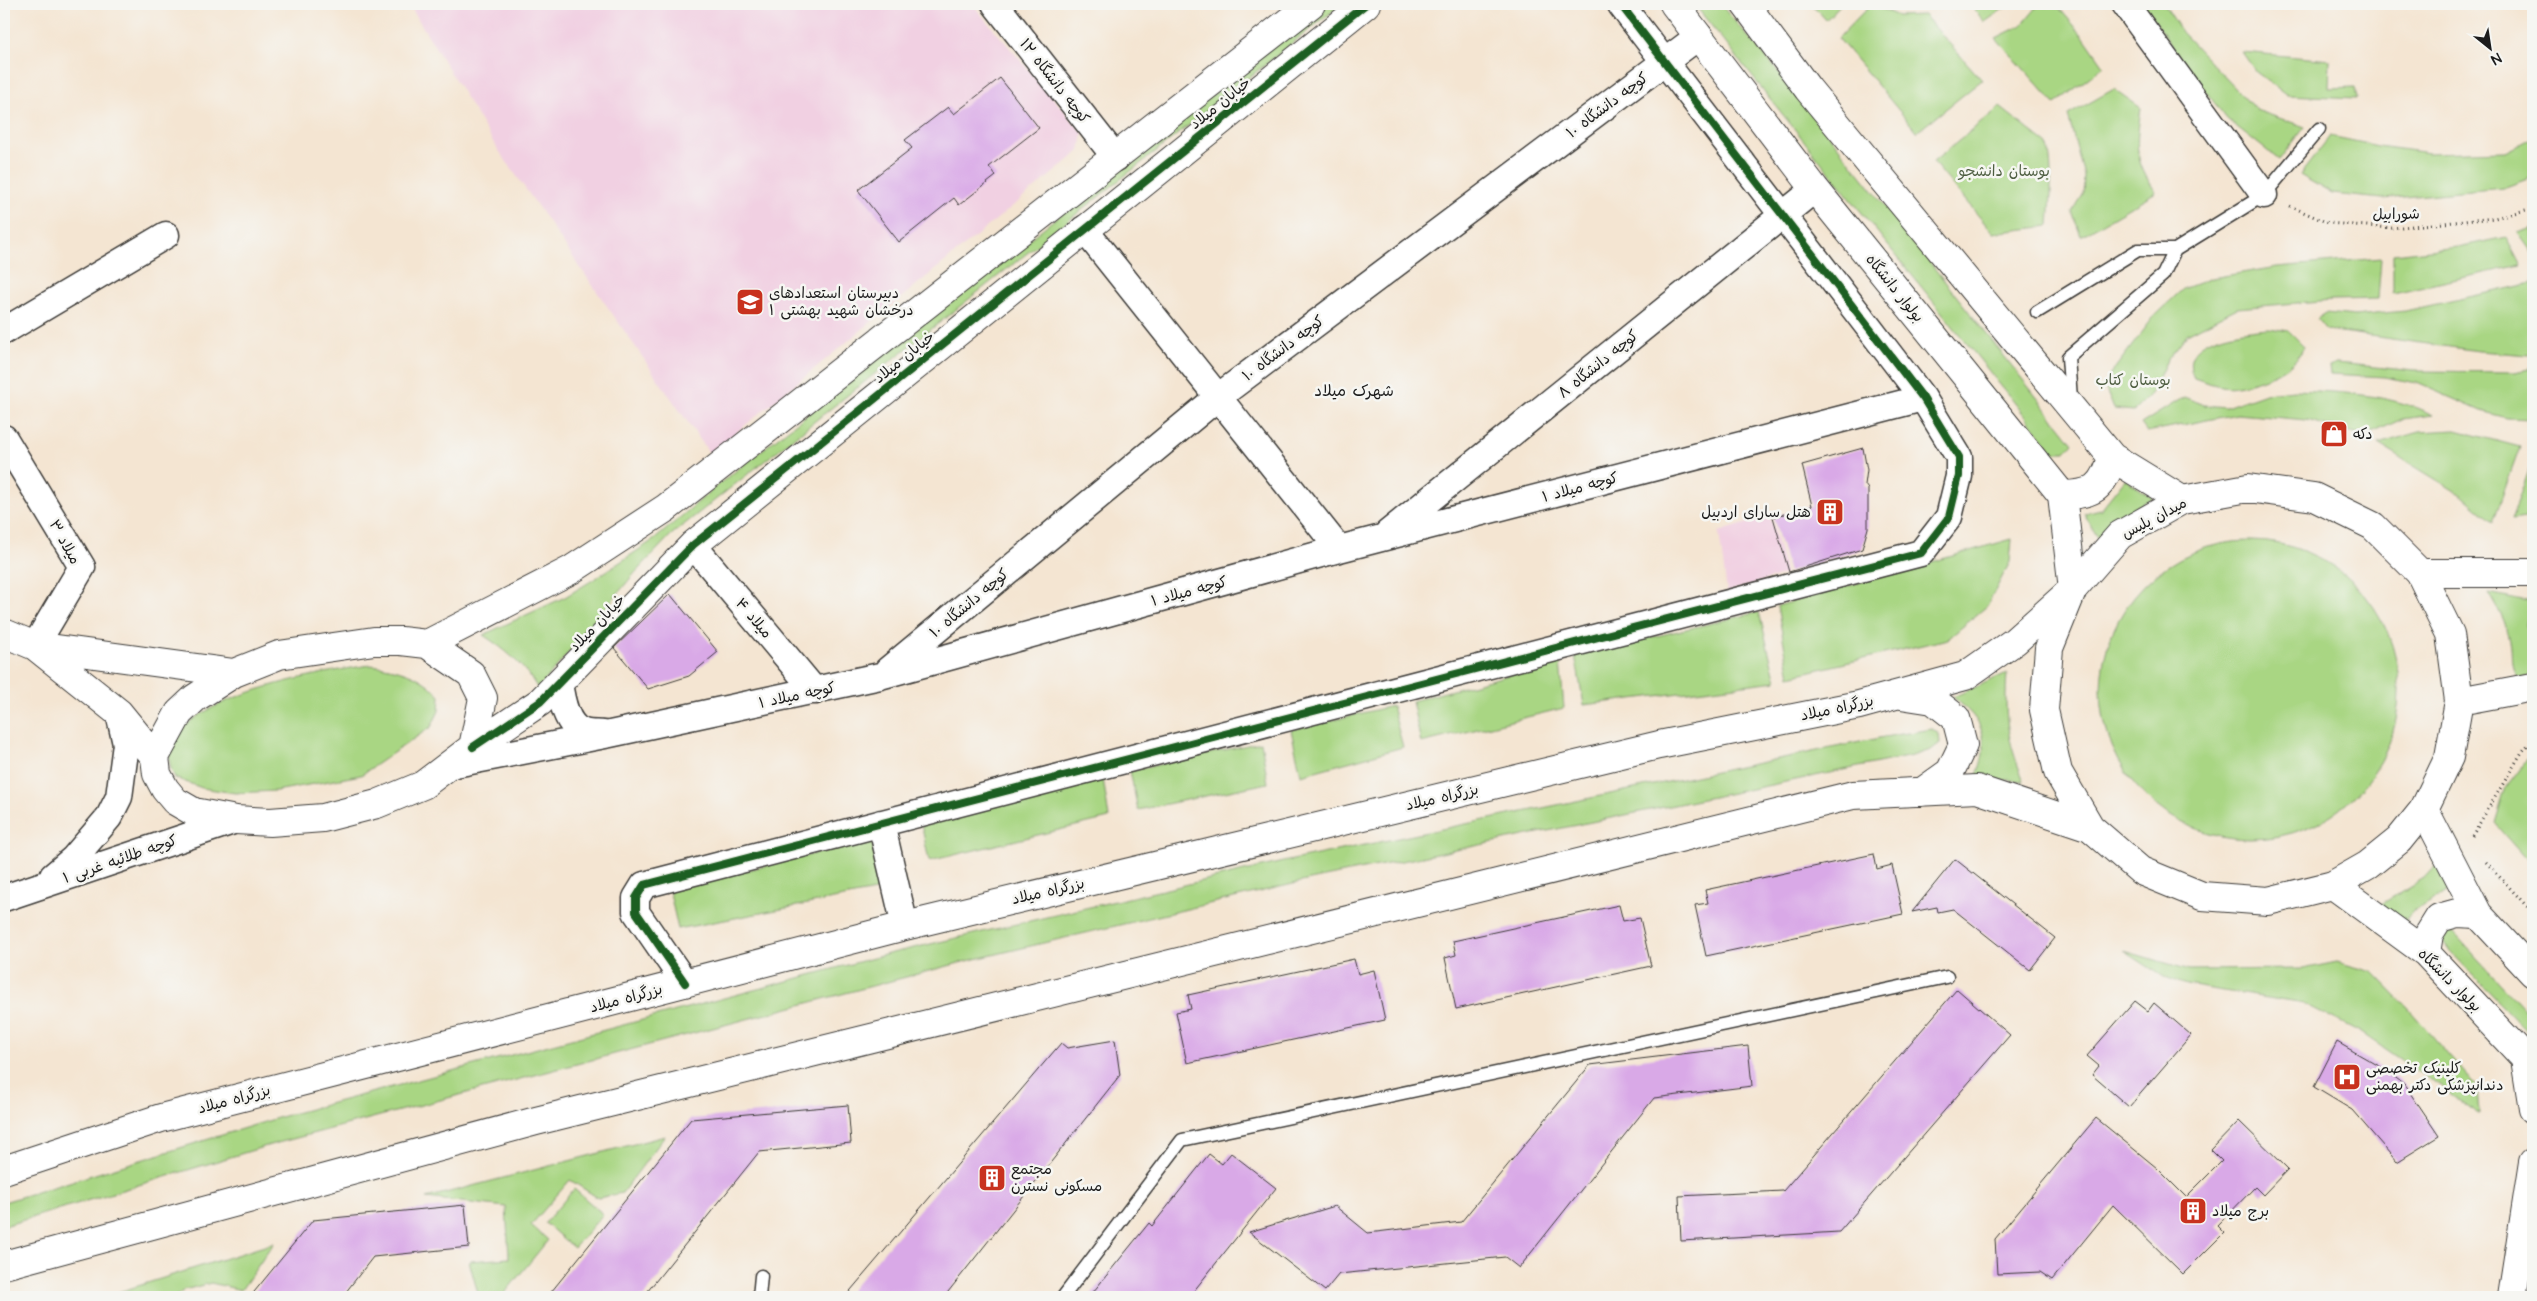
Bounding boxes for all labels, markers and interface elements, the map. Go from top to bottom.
north arrow [2464,22,2514,72]
street label: کوچه دانشگاه ۱۲ [1015,34,1095,128]
text: N [2487,48,2505,69]
street label: کوچه دانشگاه ۱۰ [1562,68,1653,143]
street label: خیابان میلاد [1185,72,1255,135]
park label: بوستان دانشجو [1957,161,2050,182]
street label: شورابیل [2372,204,2420,225]
street label: بولوار دانشگاه [1861,250,1929,327]
place label: دبیرستان استعدادهای درخشان شهید بهشتی ۱ [769,283,914,321]
school or university icon: دبیرستان استعدادهای درخشان شهید بهشتی ۱ [735,287,765,317]
street label: کوچه دانشگاه ۱۰ [1238,311,1329,386]
street label: کوچه دانشگاه ۸ [1554,325,1643,403]
street label: خیابان میلاد [869,326,939,389]
park label: بوستان کتاب [2095,370,2171,391]
district label: شهرک میلاد [1314,380,1394,402]
shop icon: دکه [2319,419,2349,449]
place label: دکه [2353,424,2373,445]
street label: کوچه میلاد ۱ [1540,467,1620,508]
street label: میدان پلیس [2118,492,2191,544]
building icon: هتل سارای اردبیل [1815,497,1845,527]
place label: هتل سارای اردبیل [1701,502,1811,523]
street label: میلاد ۳ [44,516,85,568]
street label: کوچه دانشگاه ۱۰ [925,564,1014,643]
street label: کوچه میلاد ۱ [1149,571,1229,612]
street label: خیابان میلاد [564,590,630,657]
street label: میلاد ۴ [730,594,777,643]
street label: کوچه میلاد ۱ [757,677,837,714]
street label: بزرگراه میلاد [1799,690,1876,726]
street label: بزرگراه میلاد [1404,779,1481,816]
street label: کوچه طلائیه غربی ۱ [60,830,180,889]
street label: بزرگراه میلاد [1010,873,1087,910]
street label: بولوار دانشگاه [2413,944,2486,1017]
street label: بزرگراه میلاد [588,979,665,1018]
place label: کلینیک تخصصی دندانپزشکی دکتر بهمنی [2366,1058,2504,1096]
hospital icon: کلینیک تخصصی دندانپزشکی دکتر بهمنی [2332,1062,2362,1092]
street label: بزرگراه میلاد [196,1080,273,1119]
place label: مجتمع مسکونی نسترن [1011,1159,1102,1197]
building icon: مجتمع مسکونی نسترن [977,1163,1007,1193]
building icon: برج میلاد [2178,1196,2208,1226]
place label: برج میلاد [2212,1201,2269,1222]

